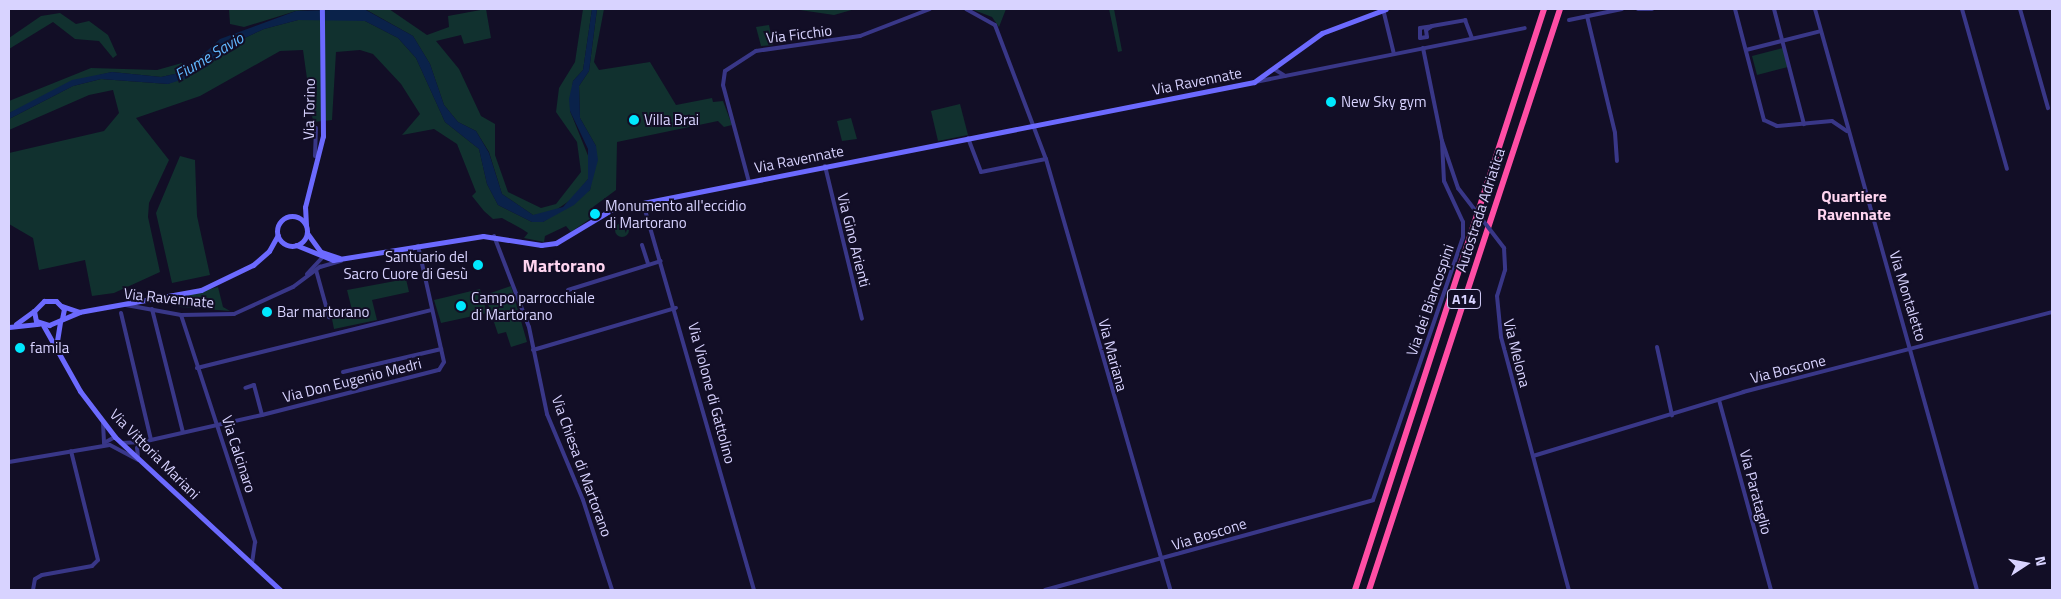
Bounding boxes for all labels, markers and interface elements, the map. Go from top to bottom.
street label: Via Ficchio [765,21,833,47]
water label: Fiume Savio [171,28,247,84]
street label: Via Ravennate [1151,64,1243,98]
street label: Via Torino [299,78,319,140]
place label: New Sky gym [1341,93,1427,111]
marker: New Sky gym [1325,96,1337,108]
place label: Villa Brai [644,111,699,129]
marker: Villa Brai [628,114,640,126]
street label: Via Ravennate [753,142,845,176]
street label: Autostrada Adriatica [1451,146,1509,274]
district label: Quartiere Ravennate [1817,186,1891,224]
street label: Via Gino Arienti [834,191,874,289]
place label: Monumento all'eccidio di Martorano [605,196,746,231]
marker: Monumento all'eccidio di Martorano [589,208,601,220]
street label: Via dei Biancospini [1402,242,1458,358]
place label: Santuario del Sacro Cuore di Gesù [343,247,468,282]
street label: Via Montaletto [1886,249,1930,343]
district label: Martorano [523,255,605,277]
marker: Santuario del Sacro Cuore di Gesù [472,259,484,271]
street label: Via Ravennate [123,284,215,312]
place label: Campo parrocchiale di Martorano [471,288,595,323]
road number: A14 [1446,288,1482,310]
marker: Campo parrocchiale di Martorano [455,300,467,312]
place label: Bar martorano [277,303,369,321]
marker: Bar martorano [261,306,273,318]
street label: Via Mariana [1095,317,1131,393]
street label: Via Melona [1500,317,1534,389]
street label: Via Violone di Gattolino [684,320,740,466]
place label: famila [30,339,69,357]
marker: famila [14,342,26,354]
street label: Via Boscone [1748,351,1828,387]
street label: Via Don Eugenio Medri [281,354,423,406]
street label: Via Chiesa di Martorano [548,393,616,539]
street label: Via Vittoria Mariani [106,405,204,503]
street label: Via Calcinaro [218,413,260,495]
street label: Via Parataglio [1736,448,1776,536]
street label: Via Boscone [1170,514,1248,554]
north arrow [2001,539,2051,589]
text: N [2030,554,2052,568]

